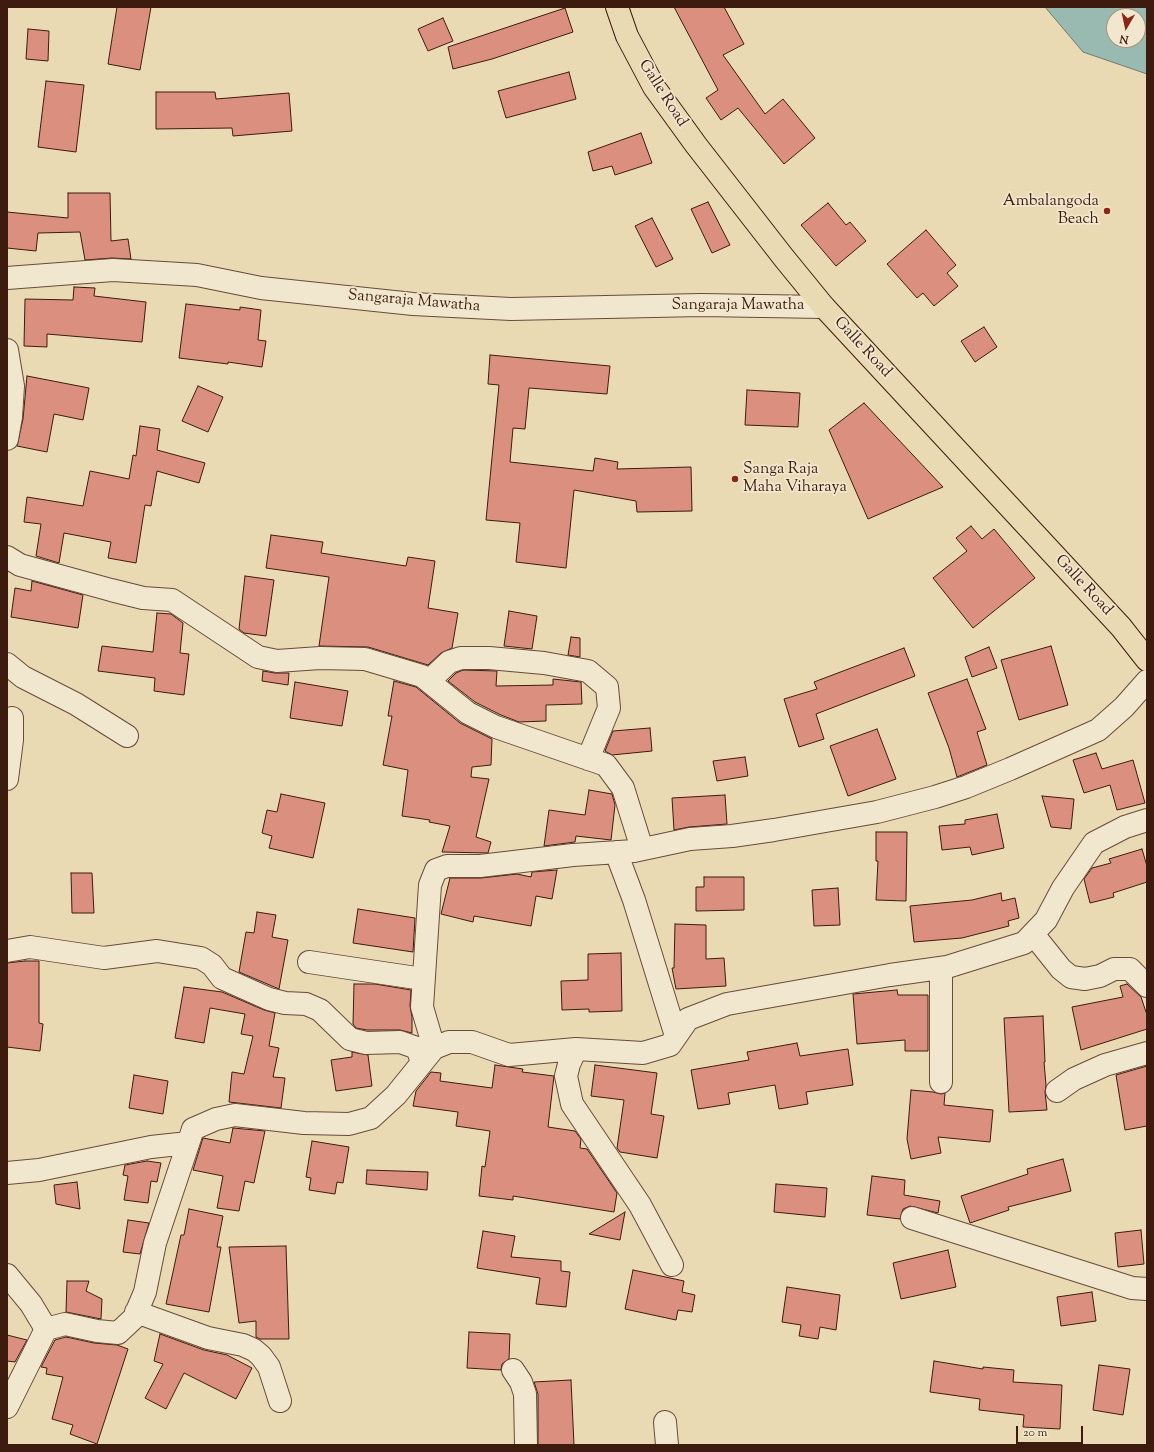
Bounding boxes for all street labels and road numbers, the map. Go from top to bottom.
street label: Galle Road [633,57,691,131]
street label: Sangaraja Mawatha [347,287,481,317]
street label: Sangaraja Mawatha [672,296,804,316]
street label: Galle Road [829,314,895,382]
street label: Galle Road [1050,552,1116,620]

